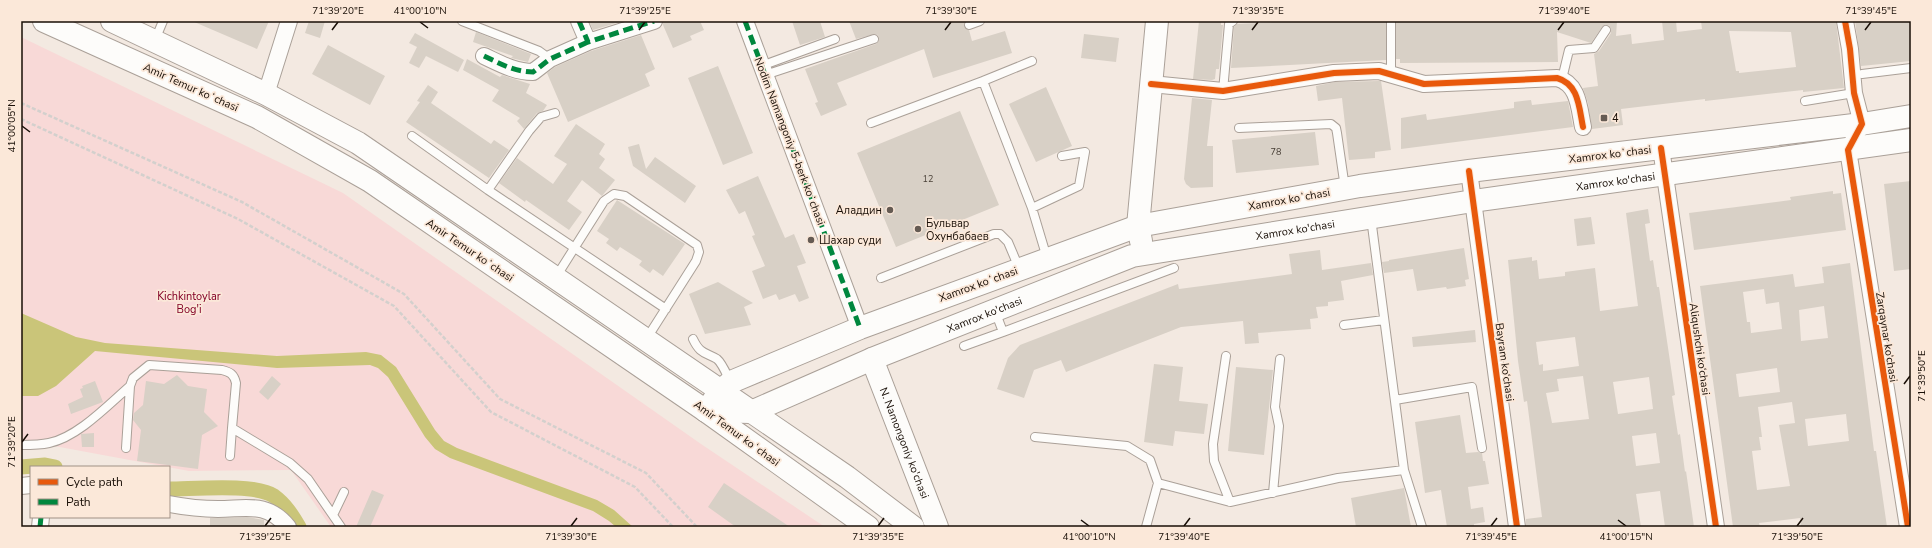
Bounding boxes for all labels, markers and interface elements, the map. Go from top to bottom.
text: 71°39'20"E [312,4,364,18]
text: 41°00'10"N [393,4,447,18]
text: 71°39'25"E [619,4,671,18]
text: 71°39'30"E [925,4,977,18]
text: 71°39'35"E [1232,4,1284,18]
text: 71°39'40"E [1538,4,1590,18]
text: 71°39'45"E [1845,4,1897,18]
street label: Nodim Namangoniy 5-berk koʻchasi [751,55,829,227]
street label: Amir Temur koʻchasi [141,60,241,115]
text: 41°00'05"N [5,99,19,153]
place label: 4 [1612,111,1619,126]
marker: 4 [1599,113,1609,123]
street label: Xamrox koʻchasi [1568,142,1652,167]
house number: 78 [1271,146,1281,158]
street label: Xamrox ko'chasi [1575,169,1656,195]
house number: 12 [923,173,933,185]
street label: Xamrox koʻchasi [1247,185,1331,214]
place label: Аладдин [836,203,882,218]
marker: Аладдин [885,205,895,215]
street label: Amir Temur koʻchasi [423,215,516,285]
place label: Бульвар Охунбабаев [926,216,989,244]
street label: Xamrox ko'chasi [1255,216,1336,244]
marker: Бульвар Охунбабаев [913,224,923,234]
place label: Шахар суди [819,233,881,248]
marker: Шахар суди [806,235,816,245]
street label: Xamrox koʻchasi [937,263,1020,306]
park label: Kichkintoylar Bog'i [157,289,221,317]
street label: Zarqaynar ko‘chasi [1872,291,1901,383]
street label: Xamrox ko'chasi [945,293,1024,337]
street label: Aliqushchi ko‘chasi [1686,302,1713,396]
street label: Bayram ko‘chasi [1492,322,1517,402]
text: 71°39'50"E [1915,350,1929,402]
street label: N. Namongoniy ko'chasi [876,385,932,501]
street label: Amir Temur koʻchasi [691,397,783,470]
text: 71°39'20"E [5,416,19,468]
legend [30,466,170,518]
text: Cycle path [66,474,123,490]
text: Path [66,494,91,510]
text: 71°39'25"E [239,530,291,544]
text: 71°39'30"E [545,530,597,544]
text: 71°39'35"E [852,530,904,544]
text: 41°00'10"N [1062,530,1116,544]
text: 71°39'40"E [1158,530,1210,544]
text: 71°39'45"E [1465,530,1517,544]
text: 41°00'15"N [1599,530,1653,544]
text: 71°39'50"E [1771,530,1823,544]

